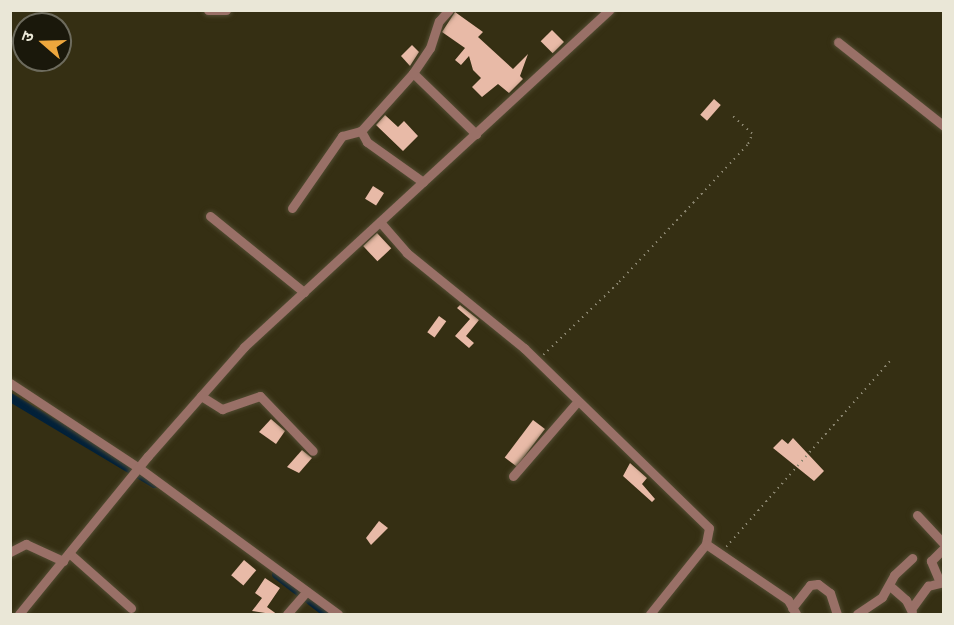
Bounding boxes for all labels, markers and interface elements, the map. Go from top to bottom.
north arrow [12,12,72,72]
text: उ [16,29,37,44]

